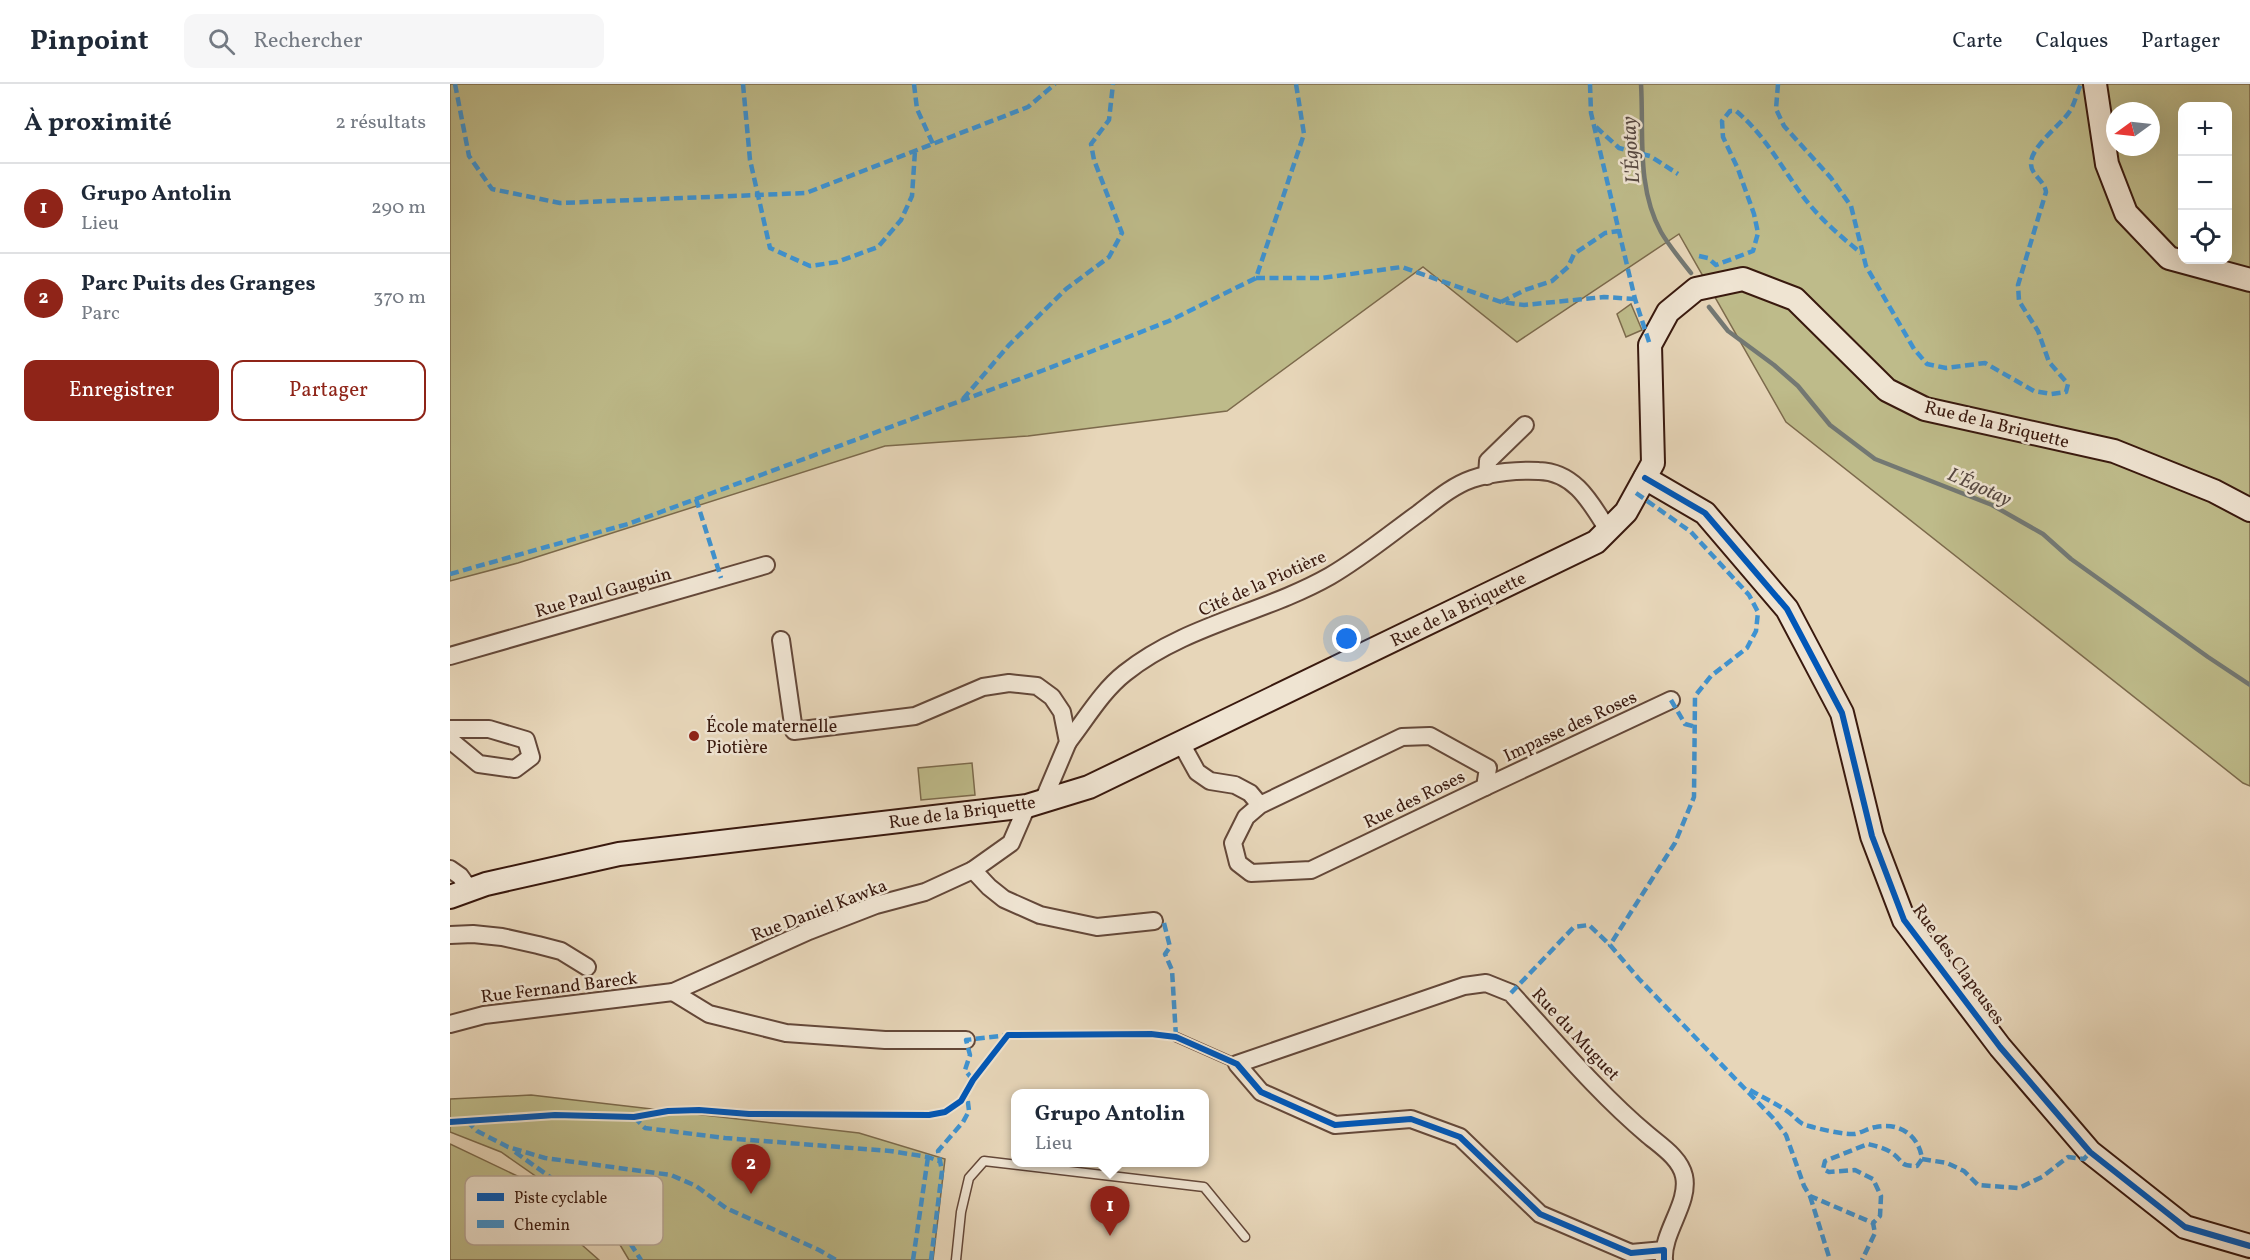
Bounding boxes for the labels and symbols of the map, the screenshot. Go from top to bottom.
north arrow [2106,102,2160,156]
water label: L'Égotay [1616,115,1648,185]
street label: Rue de la Briquette [1922,395,2072,456]
water label: L'Égotay [1943,461,2016,514]
street label: Cité de la Piotière [1195,545,1330,624]
street label: Rue Paul Gauguin [532,562,675,625]
street label: Rue de la Briquette [1387,567,1531,654]
your location [1332,624,1361,653]
street label: Impasse des Roses [1500,685,1641,769]
place label: École maternelle Piotière [706,715,837,761]
marker: École maternelle Piotière [687,729,701,743]
street label: Rue des Roses [1360,765,1470,836]
street label: Rue de la Briquette [887,791,1037,836]
street label: Rue Daniel Kawka [748,874,891,949]
street label: Rue des Clapeuses [1905,899,2010,1030]
street label: Rue Fernand Bareck [479,966,639,1011]
street label: Rue du Muguet [1525,983,1625,1087]
pin: 2 [732,1144,770,1194]
legend [465,1176,663,1245]
pin: 1 [1090,1186,1130,1236]
text: Piste cyclable [514,1188,607,1210]
text: Chemin [514,1215,570,1237]

